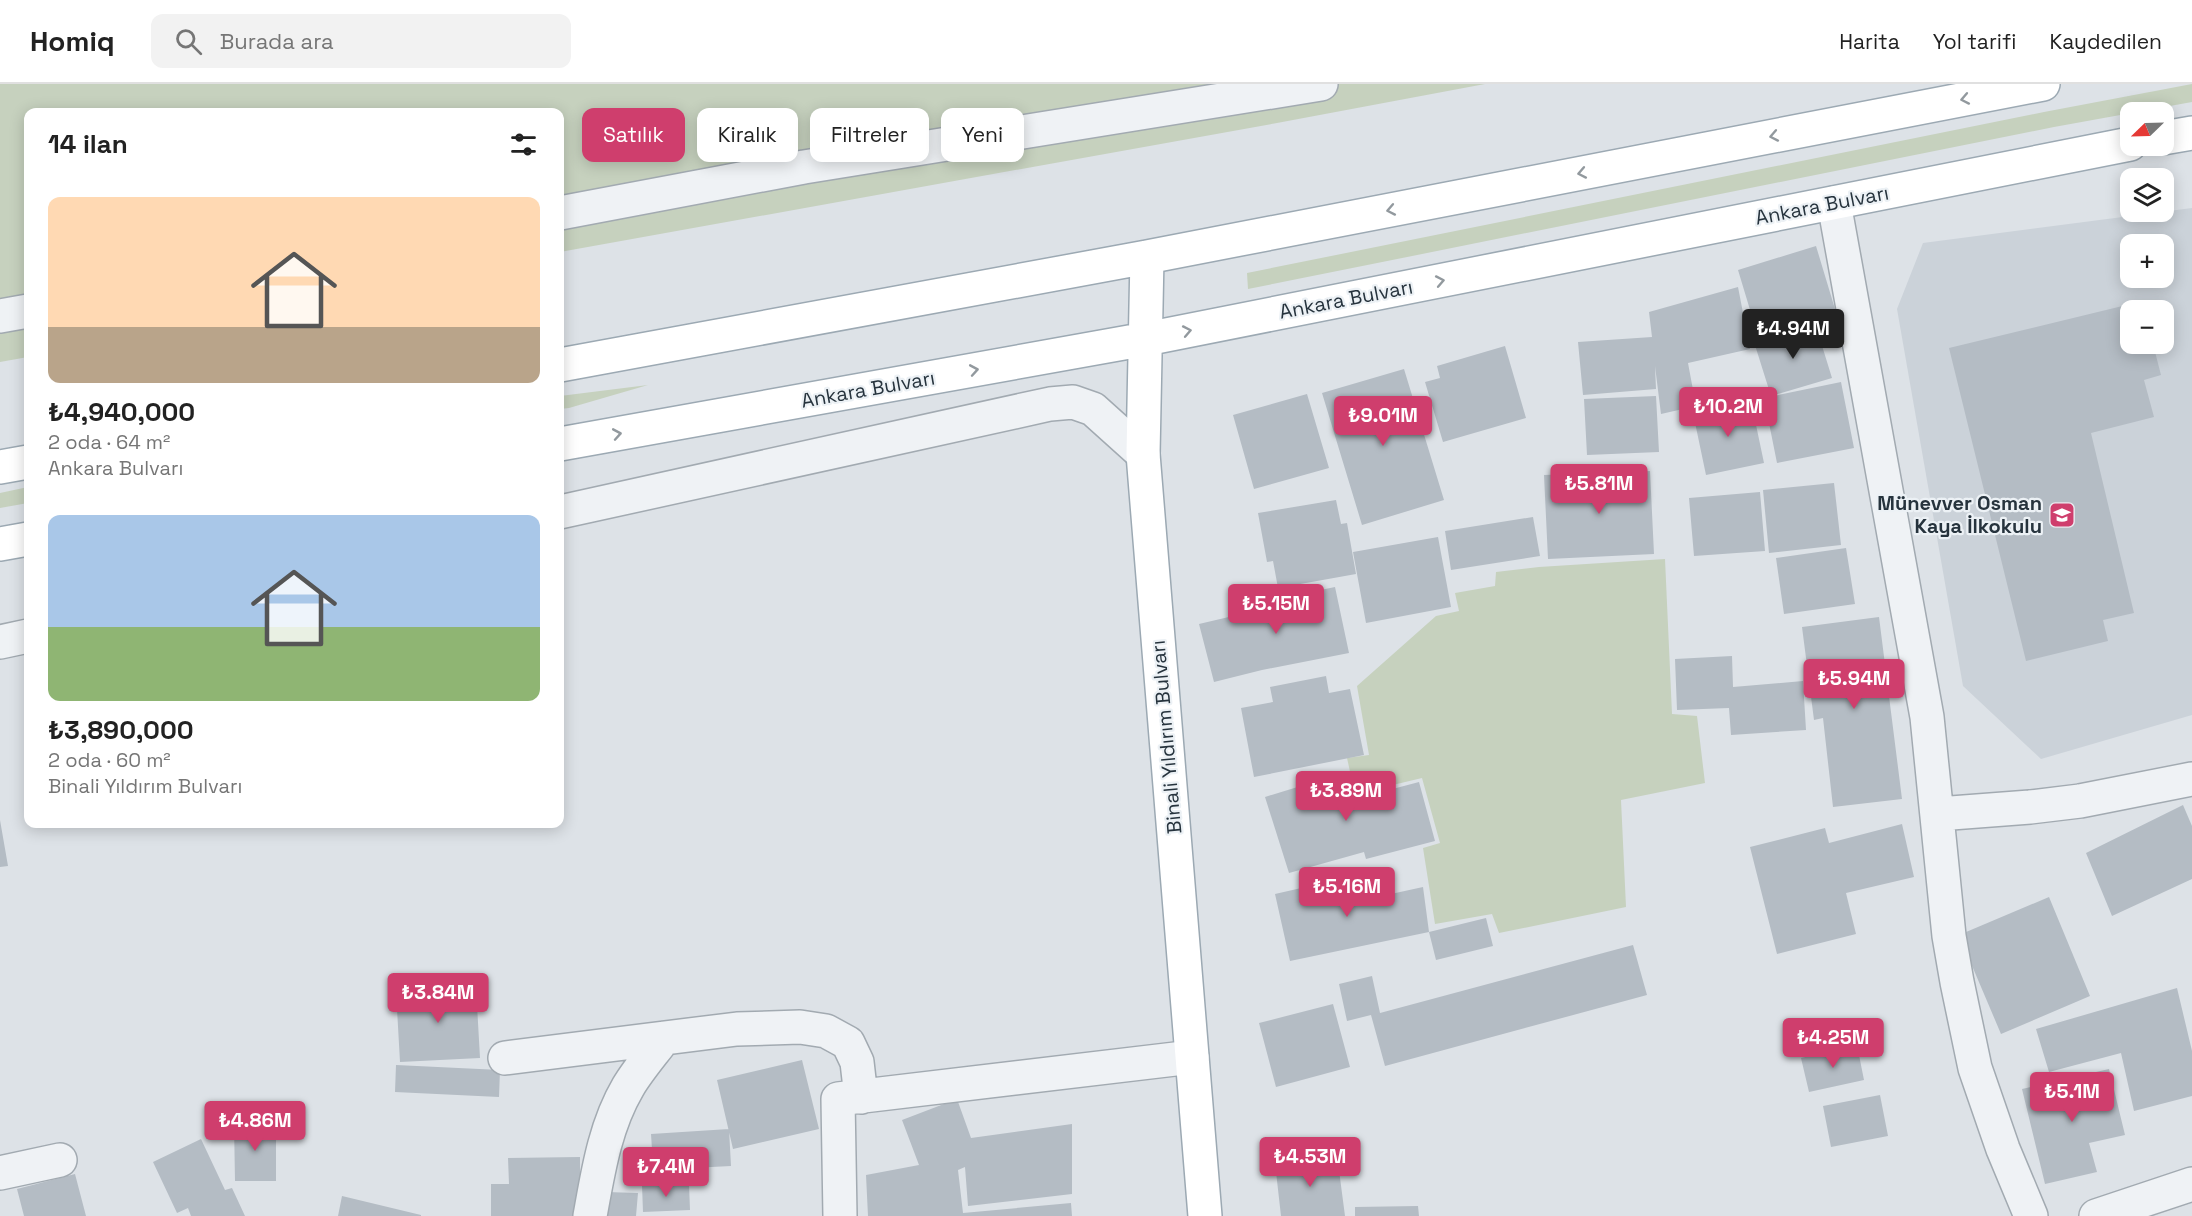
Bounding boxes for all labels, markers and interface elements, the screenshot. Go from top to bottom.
search box [151,14,571,68]
text: Homiq [30,23,115,59]
icon: search [172,25,205,58]
text: Burada ara [220,27,334,55]
text: Harita [1839,28,1900,55]
text: Yol tarifi [1933,28,2016,55]
text: Kaydedilen [2049,28,2162,55]
one-way arrow [1961,92,1971,105]
north arrow [2120,102,2174,156]
map controls [2120,102,2174,354]
chip: Satılık [582,108,685,162]
chip: Kiralık [697,108,798,162]
chip: Filtreler [810,108,929,162]
chip: Yeni [941,108,1024,162]
text: 14 ilan [48,127,128,161]
icon: filters [507,128,540,161]
one-way arrow [1769,129,1779,142]
one-way arrow [1578,166,1588,179]
button: layers [2120,168,2174,222]
street label: Ankara Bulvarı [1753,179,1891,231]
one-way arrow [1386,203,1396,216]
button: + [2120,234,2174,288]
icon: home [240,236,348,344]
street label: Ankara Bulvarı [1277,273,1415,325]
one-way arrow [1435,275,1445,288]
button: − [2120,300,2174,354]
pin: ₺4.94M [1744,309,1842,360]
text: ₺4.94M [1756,315,1830,341]
one-way arrow [1182,325,1192,338]
street label: Ankara Bulvarı [799,364,937,414]
one-way arrow [970,364,979,376]
pin: ₺10.2M [1679,387,1777,438]
text: ₺10.2M [1693,393,1763,419]
text: ₺4,940,000 [48,395,195,429]
pin: ₺9.01M [1334,396,1432,447]
text: ₺9.01M [1348,402,1418,428]
one-way arrow [612,428,622,441]
text: 2 oda · 64 m² [48,429,170,455]
text: Ankara Bulvarı [48,455,184,481]
pin: ₺5.81M [1550,464,1648,515]
text: ₺5.81M [1565,470,1634,496]
place label: Münevver Osman Kaya İlkokulu [1877,490,2042,539]
school or university icon: Münevver Osman Kaya İlkokulu [2047,500,2077,530]
icon: home [240,554,348,662]
pin: ₺5.15M [1227,584,1325,635]
text: ₺5.15M [1242,590,1310,616]
street label: Binali Yıldırım Bulvarı [1145,639,1187,835]
pin: ₺5.94M [1805,659,1903,710]
text: ₺5.94M [1818,665,1891,691]
text: ₺3,890,000 [48,713,194,747]
text: 2 oda · 60 m² [48,747,171,773]
pin: ₺3.89M [1297,771,1395,822]
text: Binali Yıldırım Bulvarı [48,773,243,799]
text: ₺3.89M [1310,777,1382,803]
pin: ₺5.16M [1298,867,1396,918]
text: ₺5.16M [1313,873,1381,899]
pin: ₺3.84M [389,973,487,1024]
text: ₺3.84M [402,979,474,1005]
pin: ₺4.25M [1784,1018,1882,1069]
text: ₺4.25M [1797,1024,1869,1050]
pin: ₺5.1M [2030,1072,2114,1123]
text: ₺5.1M [2044,1078,2100,1104]
pin: ₺4.86M [206,1101,304,1152]
text: ₺4.86M [218,1107,292,1133]
pin: ₺4.53M [1261,1137,1359,1188]
text: ₺4.53M [1274,1143,1346,1169]
pin: ₺7.4M [624,1147,708,1198]
text: ₺7.4M [637,1153,695,1179]

